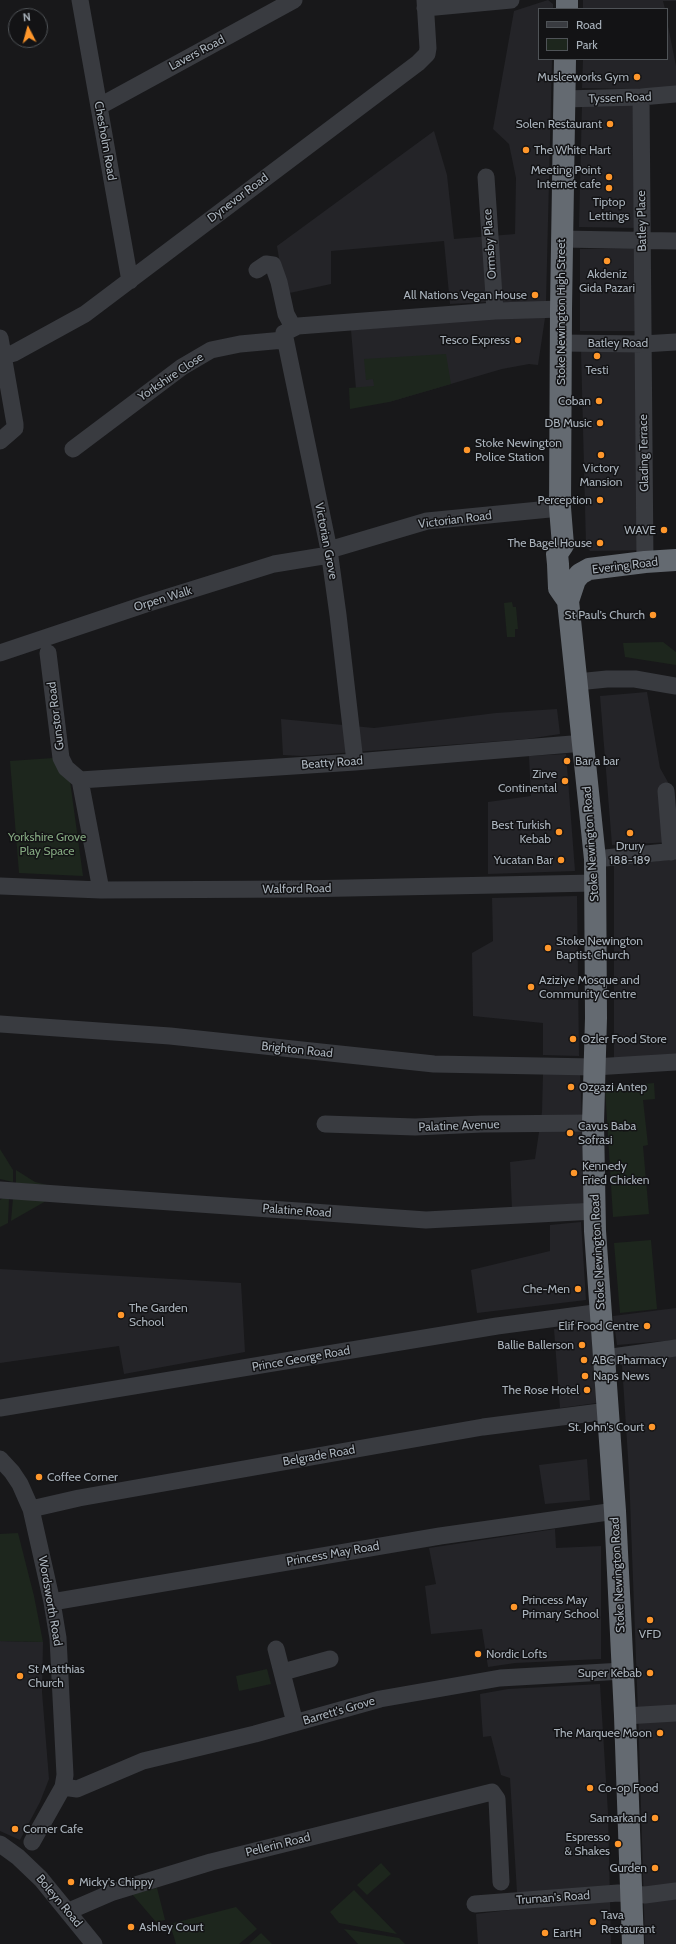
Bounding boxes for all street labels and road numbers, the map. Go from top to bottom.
street label: Lavers Road [167,32,227,74]
street label: Tyssen Road [588,90,652,106]
street label: Chesholm Road [91,100,119,182]
street label: Dynevor Road [205,170,271,226]
street label: Batley Place [634,190,650,252]
street label: Ormsby Place [480,208,500,280]
street label: Stoke Newington High Street [554,239,568,385]
street label: Batley Road [588,336,648,350]
street label: Yorkshire Close [136,350,206,404]
street label: Glading Terrace [636,414,652,492]
street label: Victorian Grove [311,501,341,581]
street label: Victorian Road [417,508,493,532]
street label: Evering Road [591,555,659,577]
street label: Orpen Walk [132,583,194,615]
street label: Gunstor Road [45,681,67,751]
street label: Beatty Road [301,754,363,772]
street label: Stoke Newington Road [580,786,602,902]
street label: Walford Road [262,881,332,897]
street label: Brighton Road [261,1039,333,1061]
street label: Palatine Avenue [418,1117,500,1135]
street label: Stoke Newington Road [588,1194,608,1310]
street label: Palatine Road [262,1201,332,1221]
street label: Prince George Road [251,1343,351,1375]
street label: Belgrade Road [282,1443,356,1469]
street label: Stoke Newington Road [608,1517,628,1633]
street label: Princess May Road [285,1539,381,1569]
street label: Wordsworth Road [35,1555,65,1647]
street label: Barrett's Grove [301,1694,377,1728]
street label: Pellerin Road [244,1830,312,1860]
street label: Boleyn Road [33,1872,85,1930]
street label: Truman's Road [516,1888,590,1908]

